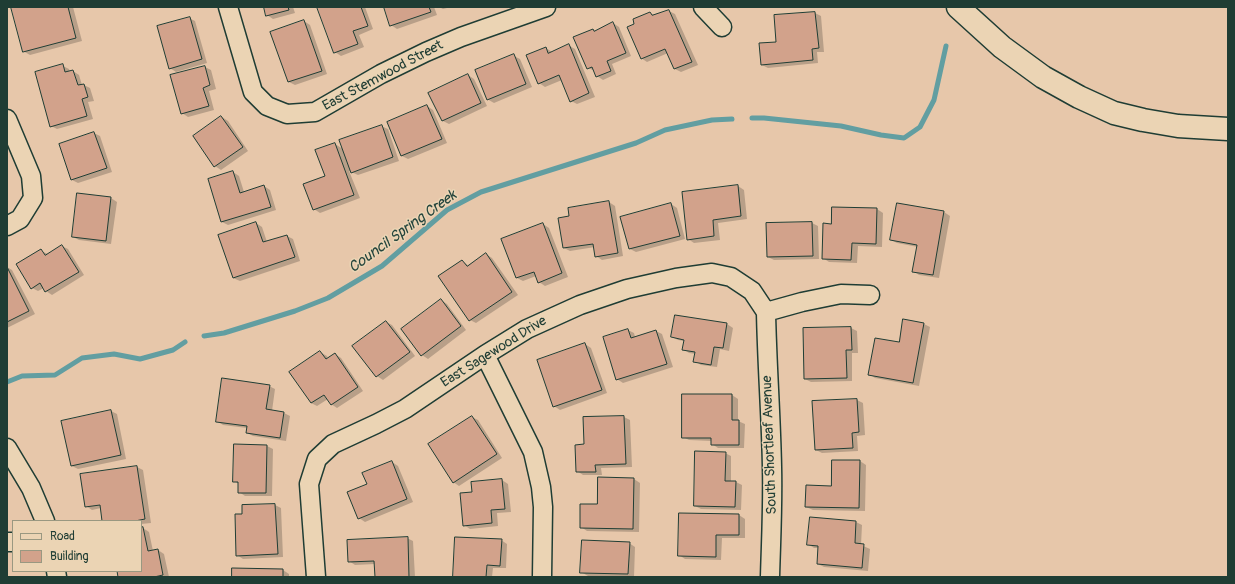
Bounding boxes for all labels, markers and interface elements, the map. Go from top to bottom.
street label: East Stemwood Street [320,37,446,115]
water label: Council Spring Creek [346,187,460,277]
street label: East Sagewood Drive [438,313,550,391]
street label: South Shortleaf Avenue [759,375,781,515]
legend [12,520,142,572]
text: Road [50,529,75,544]
text: Building [50,549,89,564]

